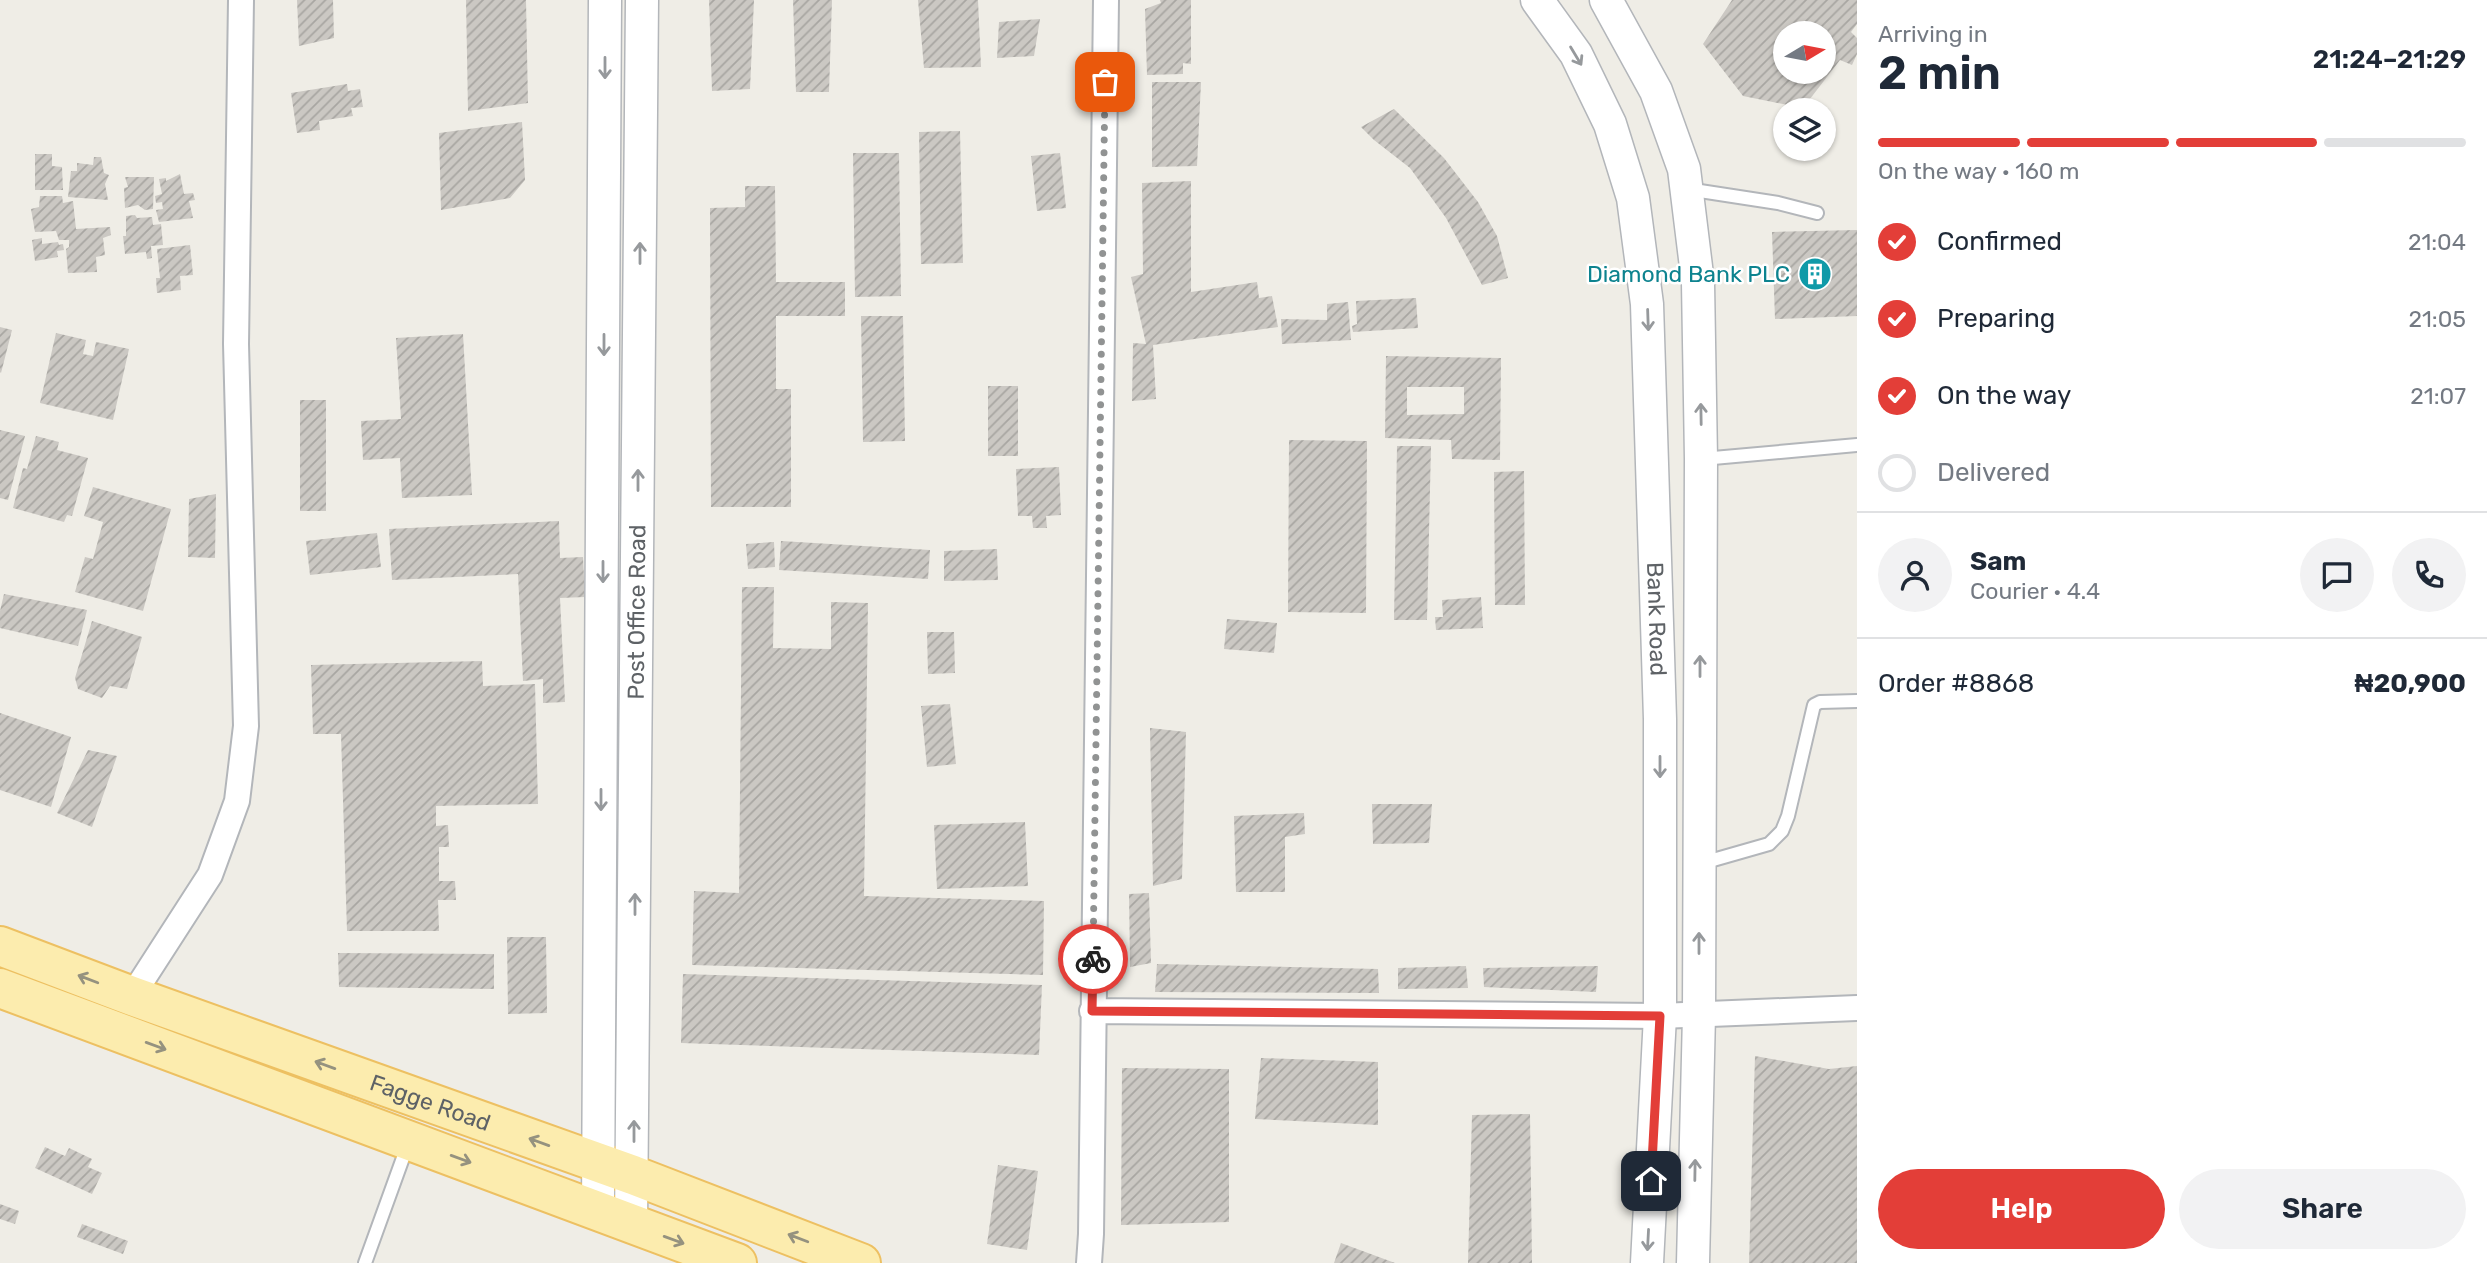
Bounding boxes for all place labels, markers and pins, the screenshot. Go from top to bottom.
pin [1075,52,1135,112]
building icon: Diamond Bank PLC [1796,255,1834,293]
place label: Diamond Bank PLC [1587,260,1790,288]
pin [1621,1151,1681,1211]

